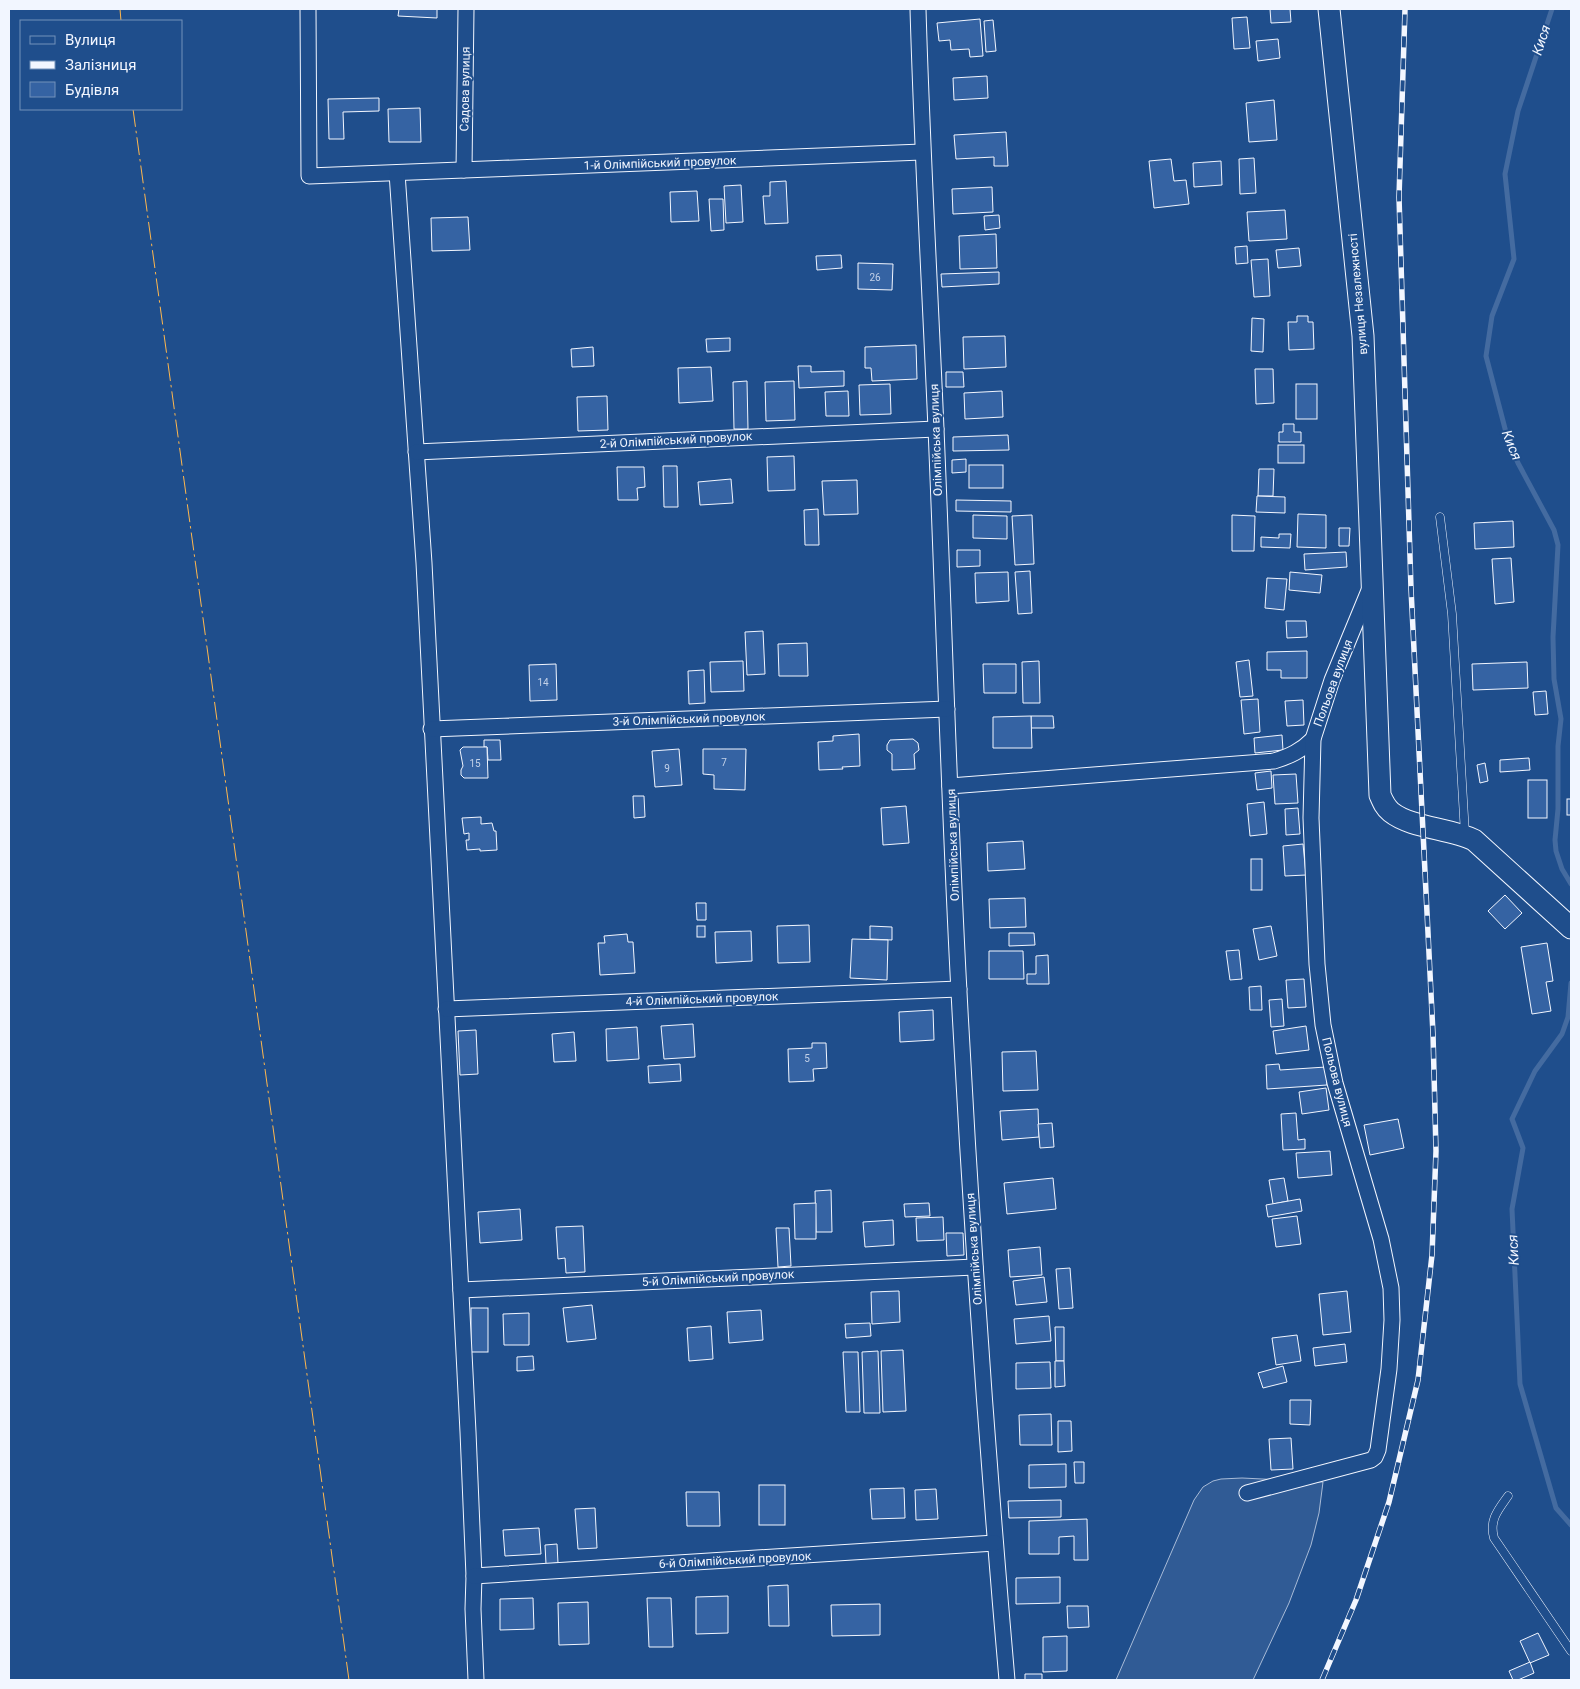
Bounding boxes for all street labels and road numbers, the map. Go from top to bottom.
street label: Садова вулиця [457,47,473,131]
street label: 1-й Олімпійський провулок [583,153,737,173]
street label: вулиця Незалежності [1346,233,1370,355]
street label: Олімпійська вулиця [927,384,945,496]
street label: 2-й Олімпійський провулок [599,429,753,451]
street label: Польова вулиця [1311,637,1355,729]
street label: 3-й Олімпійський провулок [612,709,766,729]
street label: Олімпійська вулиця [944,789,962,901]
street label: 4-й Олімпійський провулок [625,989,779,1009]
street label: Польова вулиця [1319,1036,1355,1128]
street label: Олімпійська вулиця [963,1192,985,1306]
street label: 5-й Олімпійський провулок [641,1267,795,1289]
street label: 6-й Олімпійський провулок [658,1549,812,1571]

